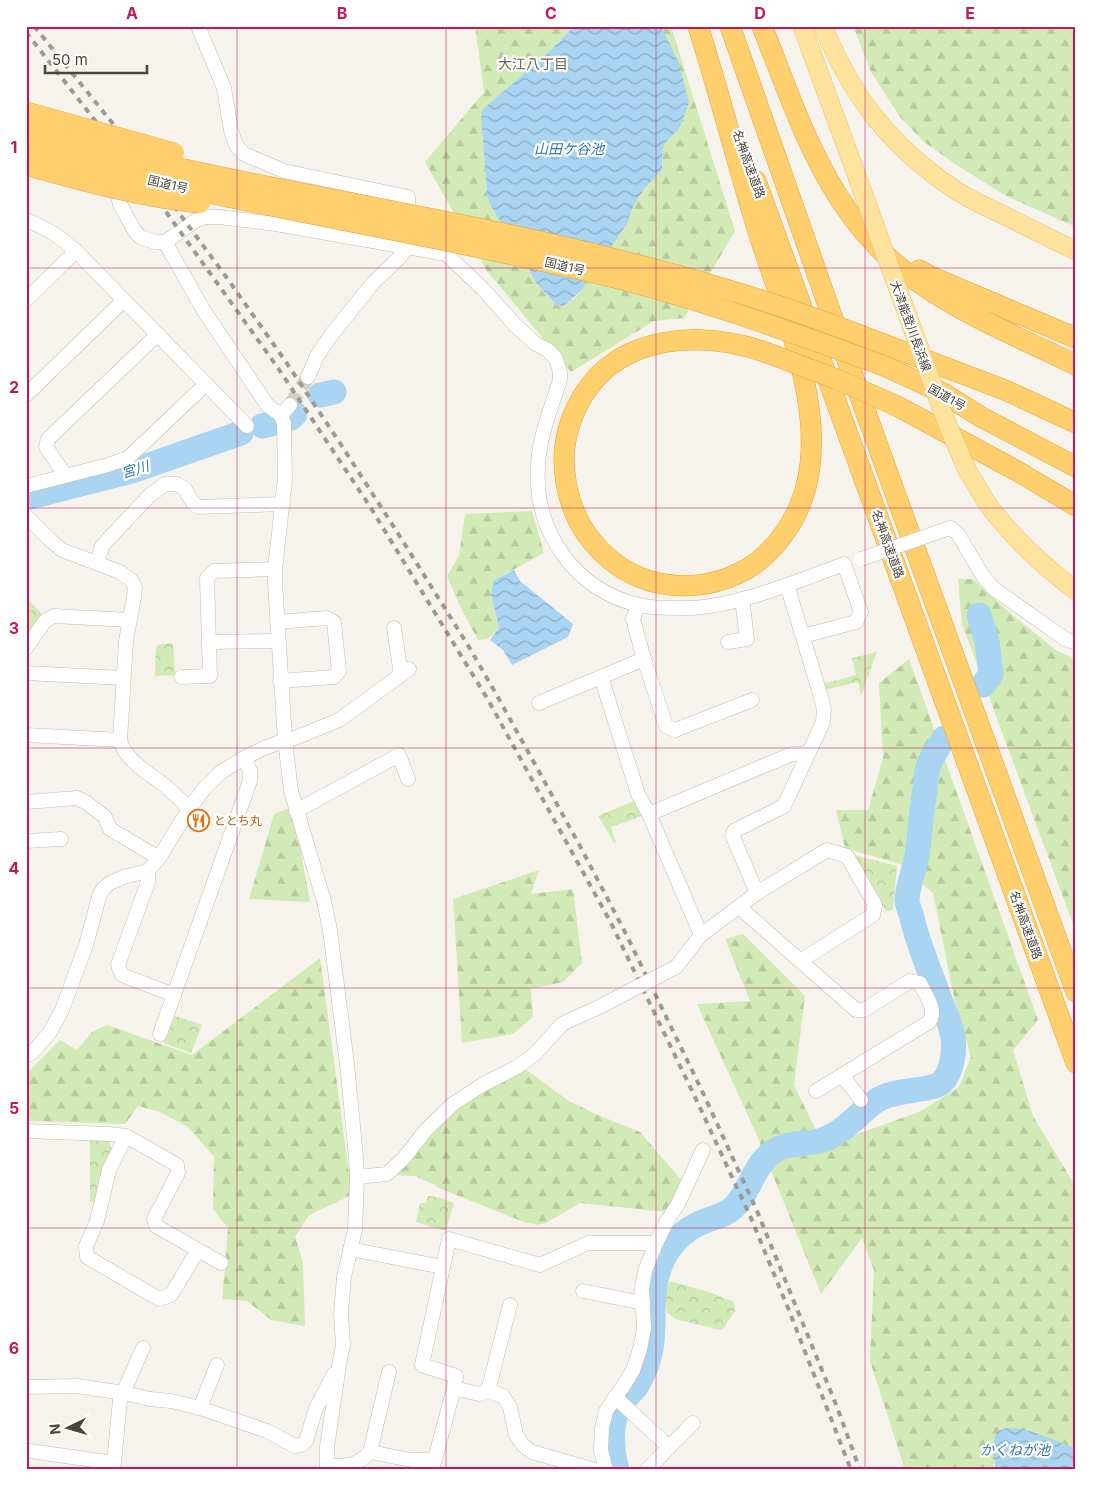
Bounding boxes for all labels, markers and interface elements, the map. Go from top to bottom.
text: A [126,3,138,23]
text: B [337,3,347,23]
text: C [545,3,557,23]
text: D [754,3,766,23]
text: E [965,3,975,23]
scale bar [45,42,148,74]
text: 50 m [52,50,88,69]
district label: 大江八丁目 [498,55,568,72]
street label: 名神高速道路 [730,128,768,200]
text: 1 [11,137,17,157]
water label: 山田ケ谷池 [534,140,606,157]
street label: 国道1号 [146,172,190,196]
street label: 国道1号 [543,254,587,278]
street label: 大津能登川長浜線 [888,278,934,374]
text: 2 [9,377,19,397]
street label: 国道1号 [925,381,969,413]
water label: 宮川 [119,456,153,481]
street label: 名神高速道路 [869,508,907,580]
text: 3 [9,618,19,638]
restaurant icon: ととち丸 [186,808,210,832]
place label: ととち丸 [214,813,262,828]
text: 4 [9,858,20,878]
street label: 名神高速道路 [1007,889,1045,961]
text: 5 [9,1098,19,1118]
text: 6 [9,1338,19,1358]
north arrow [42,1404,92,1454]
text: N [46,1423,63,1435]
water label: かくねが池 [980,1441,1052,1458]

